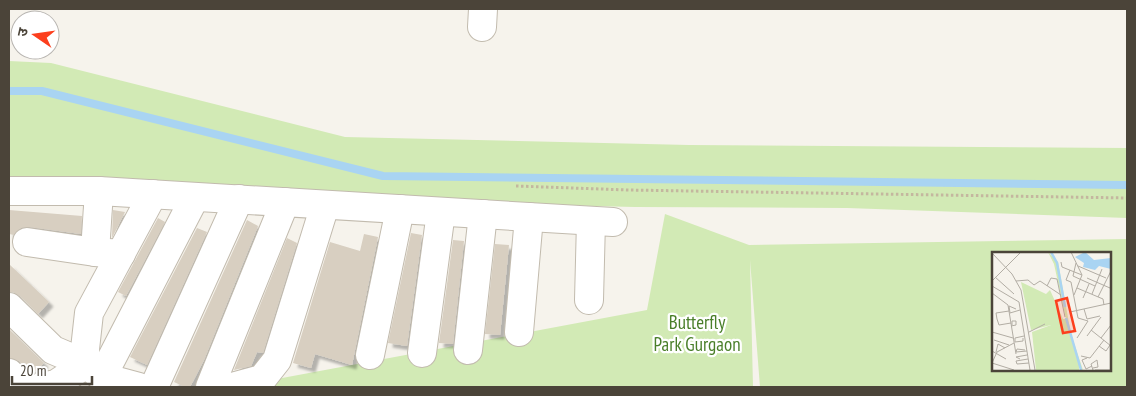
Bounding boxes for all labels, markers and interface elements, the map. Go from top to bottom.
north arrow [10,10,60,60]
text: उ [13,25,32,38]
inset map [992,252,1111,371]
park label: Butterfly Park Gurgaon [654,310,740,356]
scale bar [12,354,92,386]
text: 20 m [20,361,46,380]

